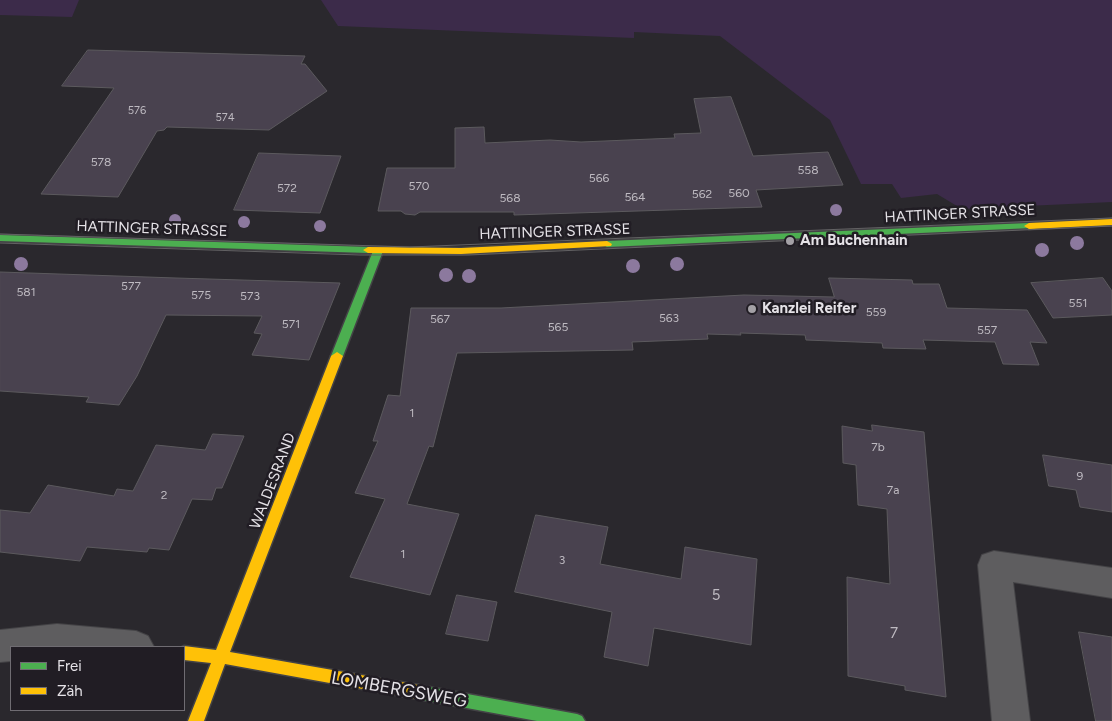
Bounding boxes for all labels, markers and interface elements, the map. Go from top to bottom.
house number: 576 [128,104,146,118]
house number: 574 [215,111,235,125]
house number: 578 [91,155,111,169]
house number: 558 [797,163,819,177]
house number: 566 [589,171,609,185]
house number: 570 [408,179,430,193]
house number: 572 [277,181,297,195]
house number: 560 [728,186,750,200]
house number: 562 [692,187,712,201]
house number: 564 [624,190,646,204]
house number: 568 [499,191,521,205]
street label: HATTINGER STRASSE [884,201,1036,227]
street label: HATTINGER STRASSE [76,217,228,241]
street label: HATTINGER STRASSE [479,220,631,244]
place label: Am Buchenhain [800,232,908,250]
marker: Am Buchenhain [784,235,796,247]
house number: 577 [121,279,141,293]
house number: 581 [16,285,36,299]
house number: 575 [191,288,211,302]
house number: 573 [240,289,260,303]
house number: 551 [1069,296,1087,310]
place label: Kanzlei Reifer [762,300,856,318]
marker: Kanzlei Reifer [746,303,758,315]
house number: 559 [866,305,886,319]
house number: 563 [659,311,679,325]
house number: 567 [430,312,450,326]
house number: 571 [282,317,300,331]
house number: 565 [548,320,568,334]
house number: 557 [977,323,997,337]
house number: 1 [410,406,414,420]
street label: WALDESRAND [246,430,300,532]
house number: 7b [871,440,885,454]
house number: 9 [1077,469,1083,483]
house number: 7a [887,483,899,497]
house number: 2 [161,488,167,502]
house number: 1 [401,547,405,561]
house number: 3 [559,553,565,567]
house number: 5 [712,587,720,605]
house number: 7 [890,625,898,643]
legend [10,646,185,711]
text: Frei [57,657,82,675]
street label: LOMBERGSWEG [329,667,469,713]
text: Zäh [57,682,83,700]

